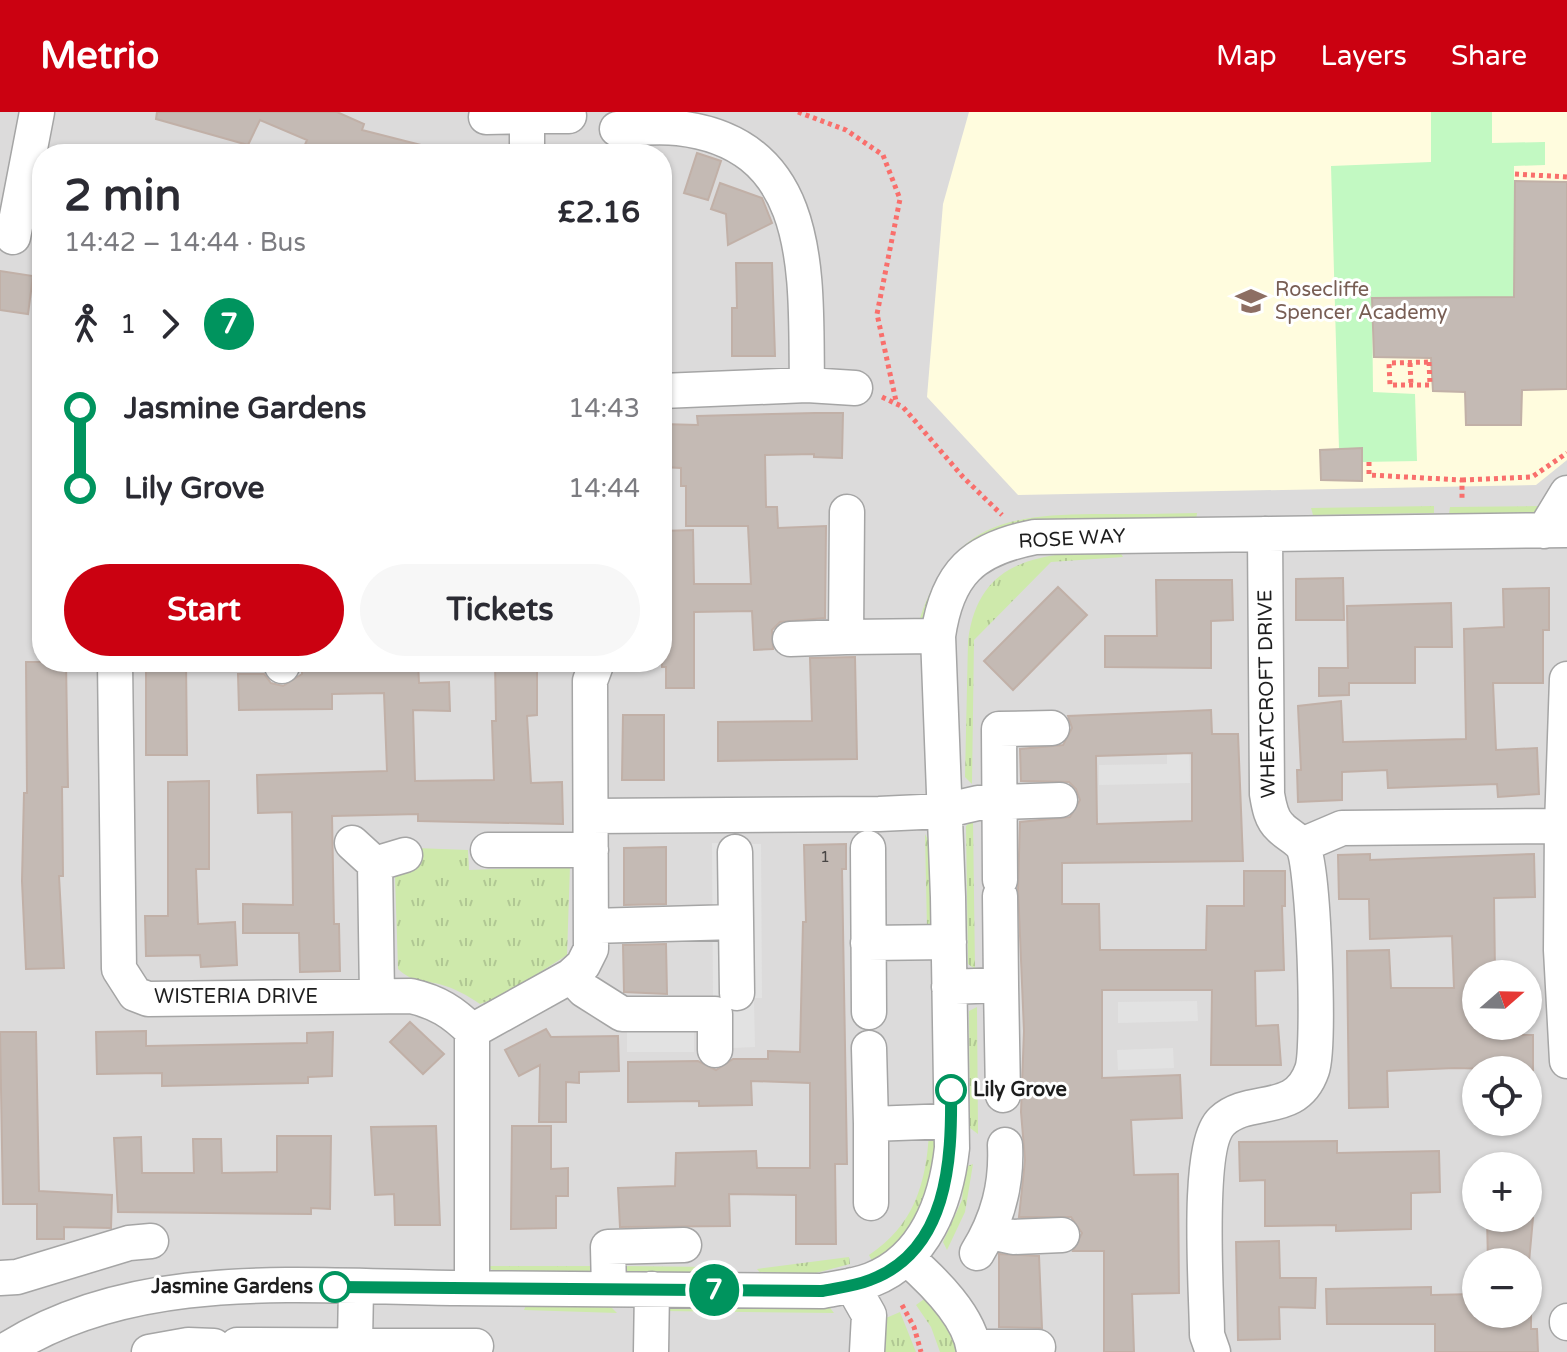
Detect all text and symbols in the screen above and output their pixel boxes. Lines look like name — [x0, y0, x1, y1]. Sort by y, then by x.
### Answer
text: Metrio — [40, 33, 159, 79]
text: Map — [1216, 39, 1277, 73]
text: Layers — [1321, 39, 1407, 73]
text: Share — [1451, 39, 1527, 73]
text: 2 min — [64, 170, 181, 223]
text: £2.16 — [558, 194, 640, 231]
text: 14:42 – 14:44 · Bus — [64, 227, 306, 258]
place label: Rosecliffe Spencer Academy — [1275, 278, 1448, 325]
school or university icon: Rosecliffe Spencer Academy — [1234, 284, 1268, 318]
icon: walk — [64, 302, 108, 346]
icon: forward — [148, 302, 192, 346]
text: 7 — [220, 307, 238, 341]
text: 1 — [120, 309, 136, 340]
text: Jasmine Gardens — [124, 390, 367, 427]
text: 14:43 — [568, 393, 640, 424]
text: Lily Grove — [124, 470, 265, 507]
text: 14:44 — [568, 473, 640, 504]
street label: ROSE WAY — [1018, 524, 1127, 554]
button: Start — [64, 564, 344, 656]
button: Tickets — [360, 564, 640, 656]
street label: WHEATCROFT DRIVE — [1253, 589, 1281, 799]
house number: 1 — [820, 847, 830, 867]
north arrow — [1462, 960, 1542, 1040]
map controls — [1462, 960, 1542, 1328]
street label: WISTERIA DRIVE — [154, 985, 318, 1009]
button: locate — [1462, 1056, 1542, 1136]
marker: Lily Grove — [936, 1075, 966, 1105]
place label: Lily Grove — [973, 1078, 1067, 1102]
button: + — [1462, 1152, 1542, 1232]
button: − — [1462, 1248, 1542, 1328]
line badge: 7 — [688, 1264, 740, 1316]
marker: Jasmine Gardens — [320, 1272, 350, 1302]
text: 7 — [705, 1273, 723, 1307]
place label: Jasmine Gardens — [150, 1275, 313, 1299]

